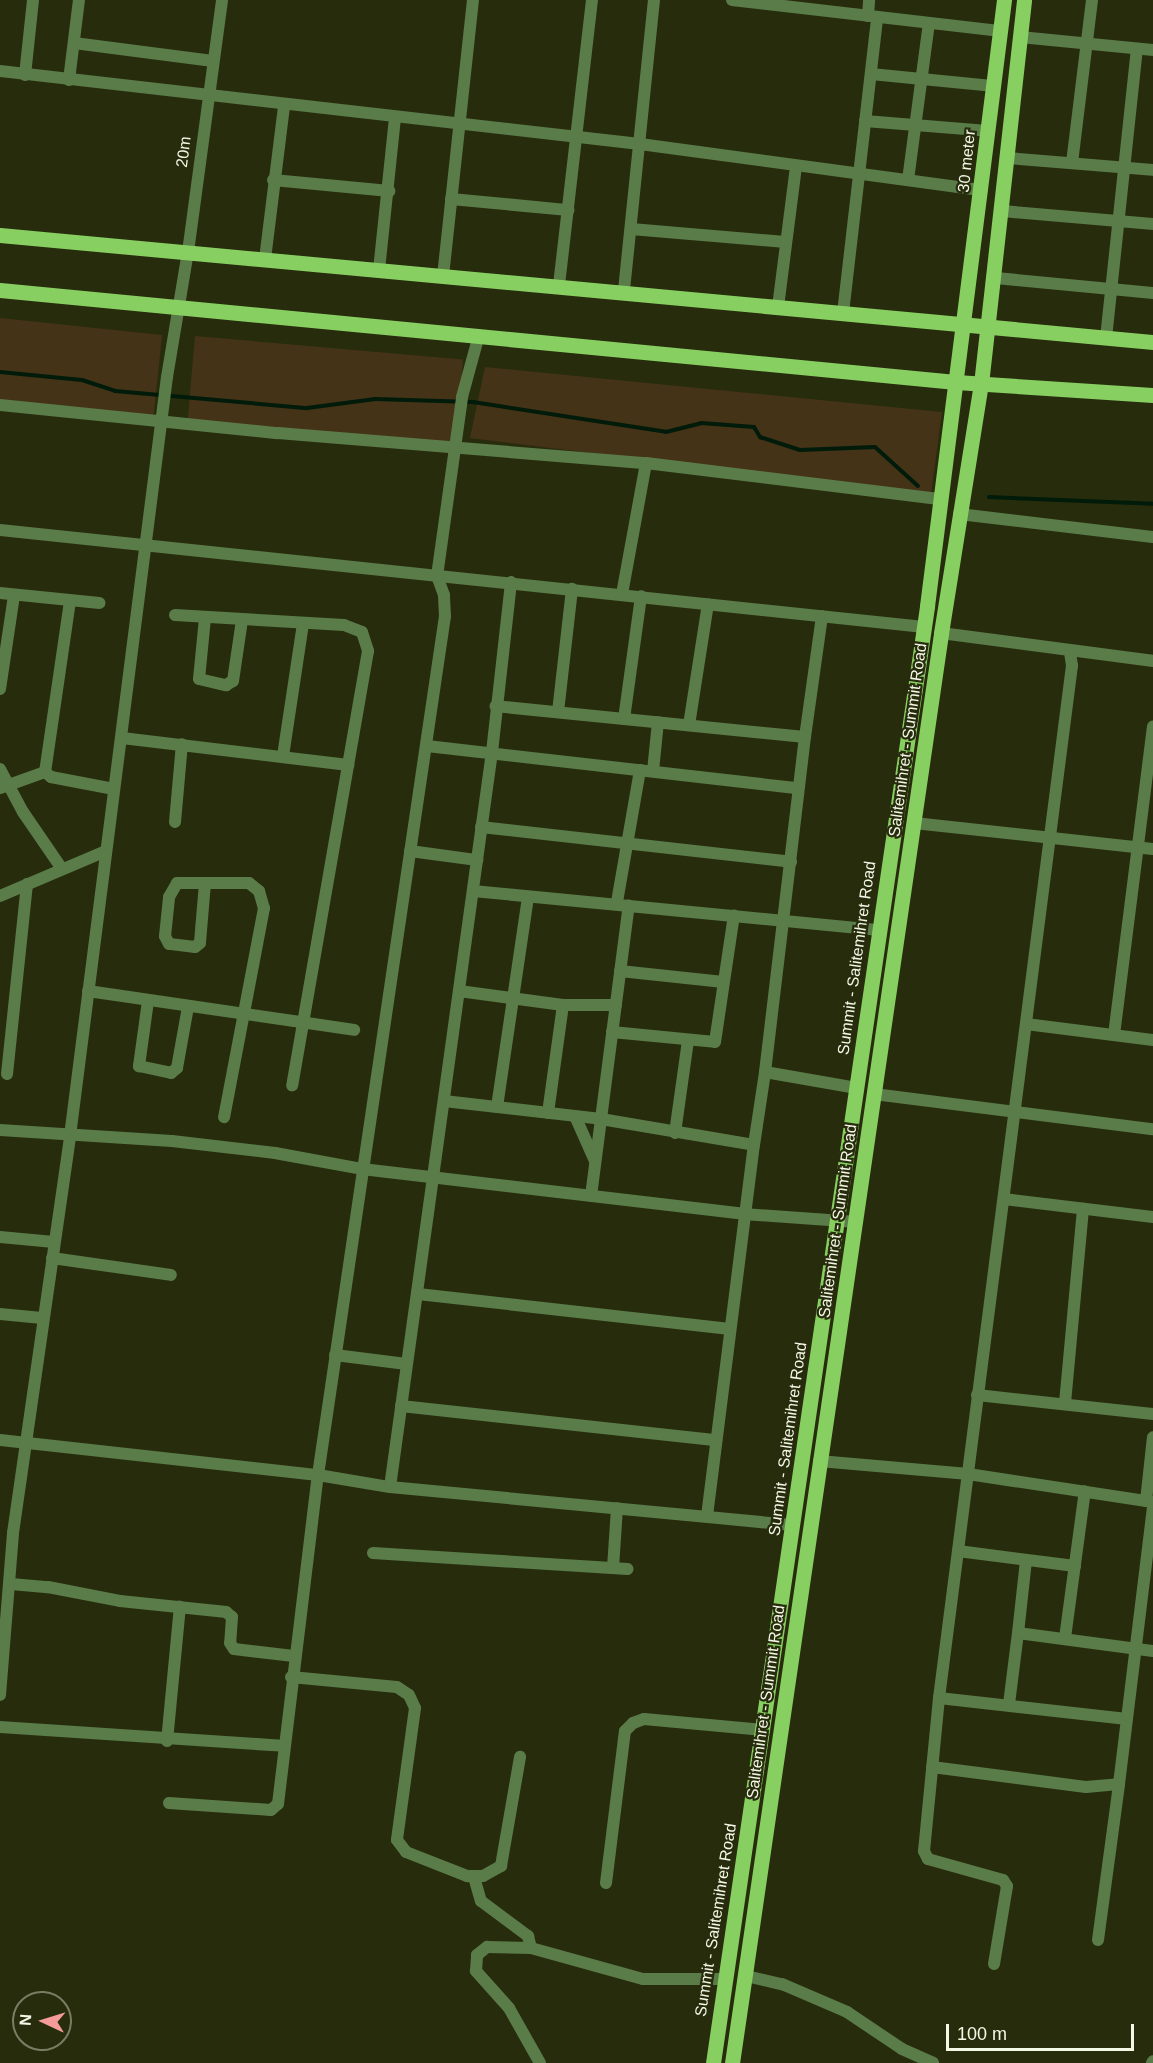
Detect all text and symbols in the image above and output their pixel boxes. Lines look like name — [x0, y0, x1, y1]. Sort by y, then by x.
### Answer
street label: 30 meter — [954, 129, 980, 193]
street label: 20m — [173, 135, 195, 169]
street label: Salitemihret - Summit Road — [885, 642, 931, 838]
street label: Summit - Salitemihret Road — [834, 860, 880, 1056]
street label: Salitemihret - Summit Road — [815, 1123, 861, 1319]
street label: Summit - Salitemihret Road — [765, 1341, 811, 1537]
street label: Salitemihret - Summit Road — [743, 1604, 789, 1800]
street label: Summit - Salitemihret Road — [691, 1822, 741, 2018]
north arrow — [12, 1991, 72, 2051]
scale bar — [949, 2012, 1136, 2050]
text: N — [17, 2013, 34, 2026]
text: 100 m — [957, 2024, 1007, 2044]

